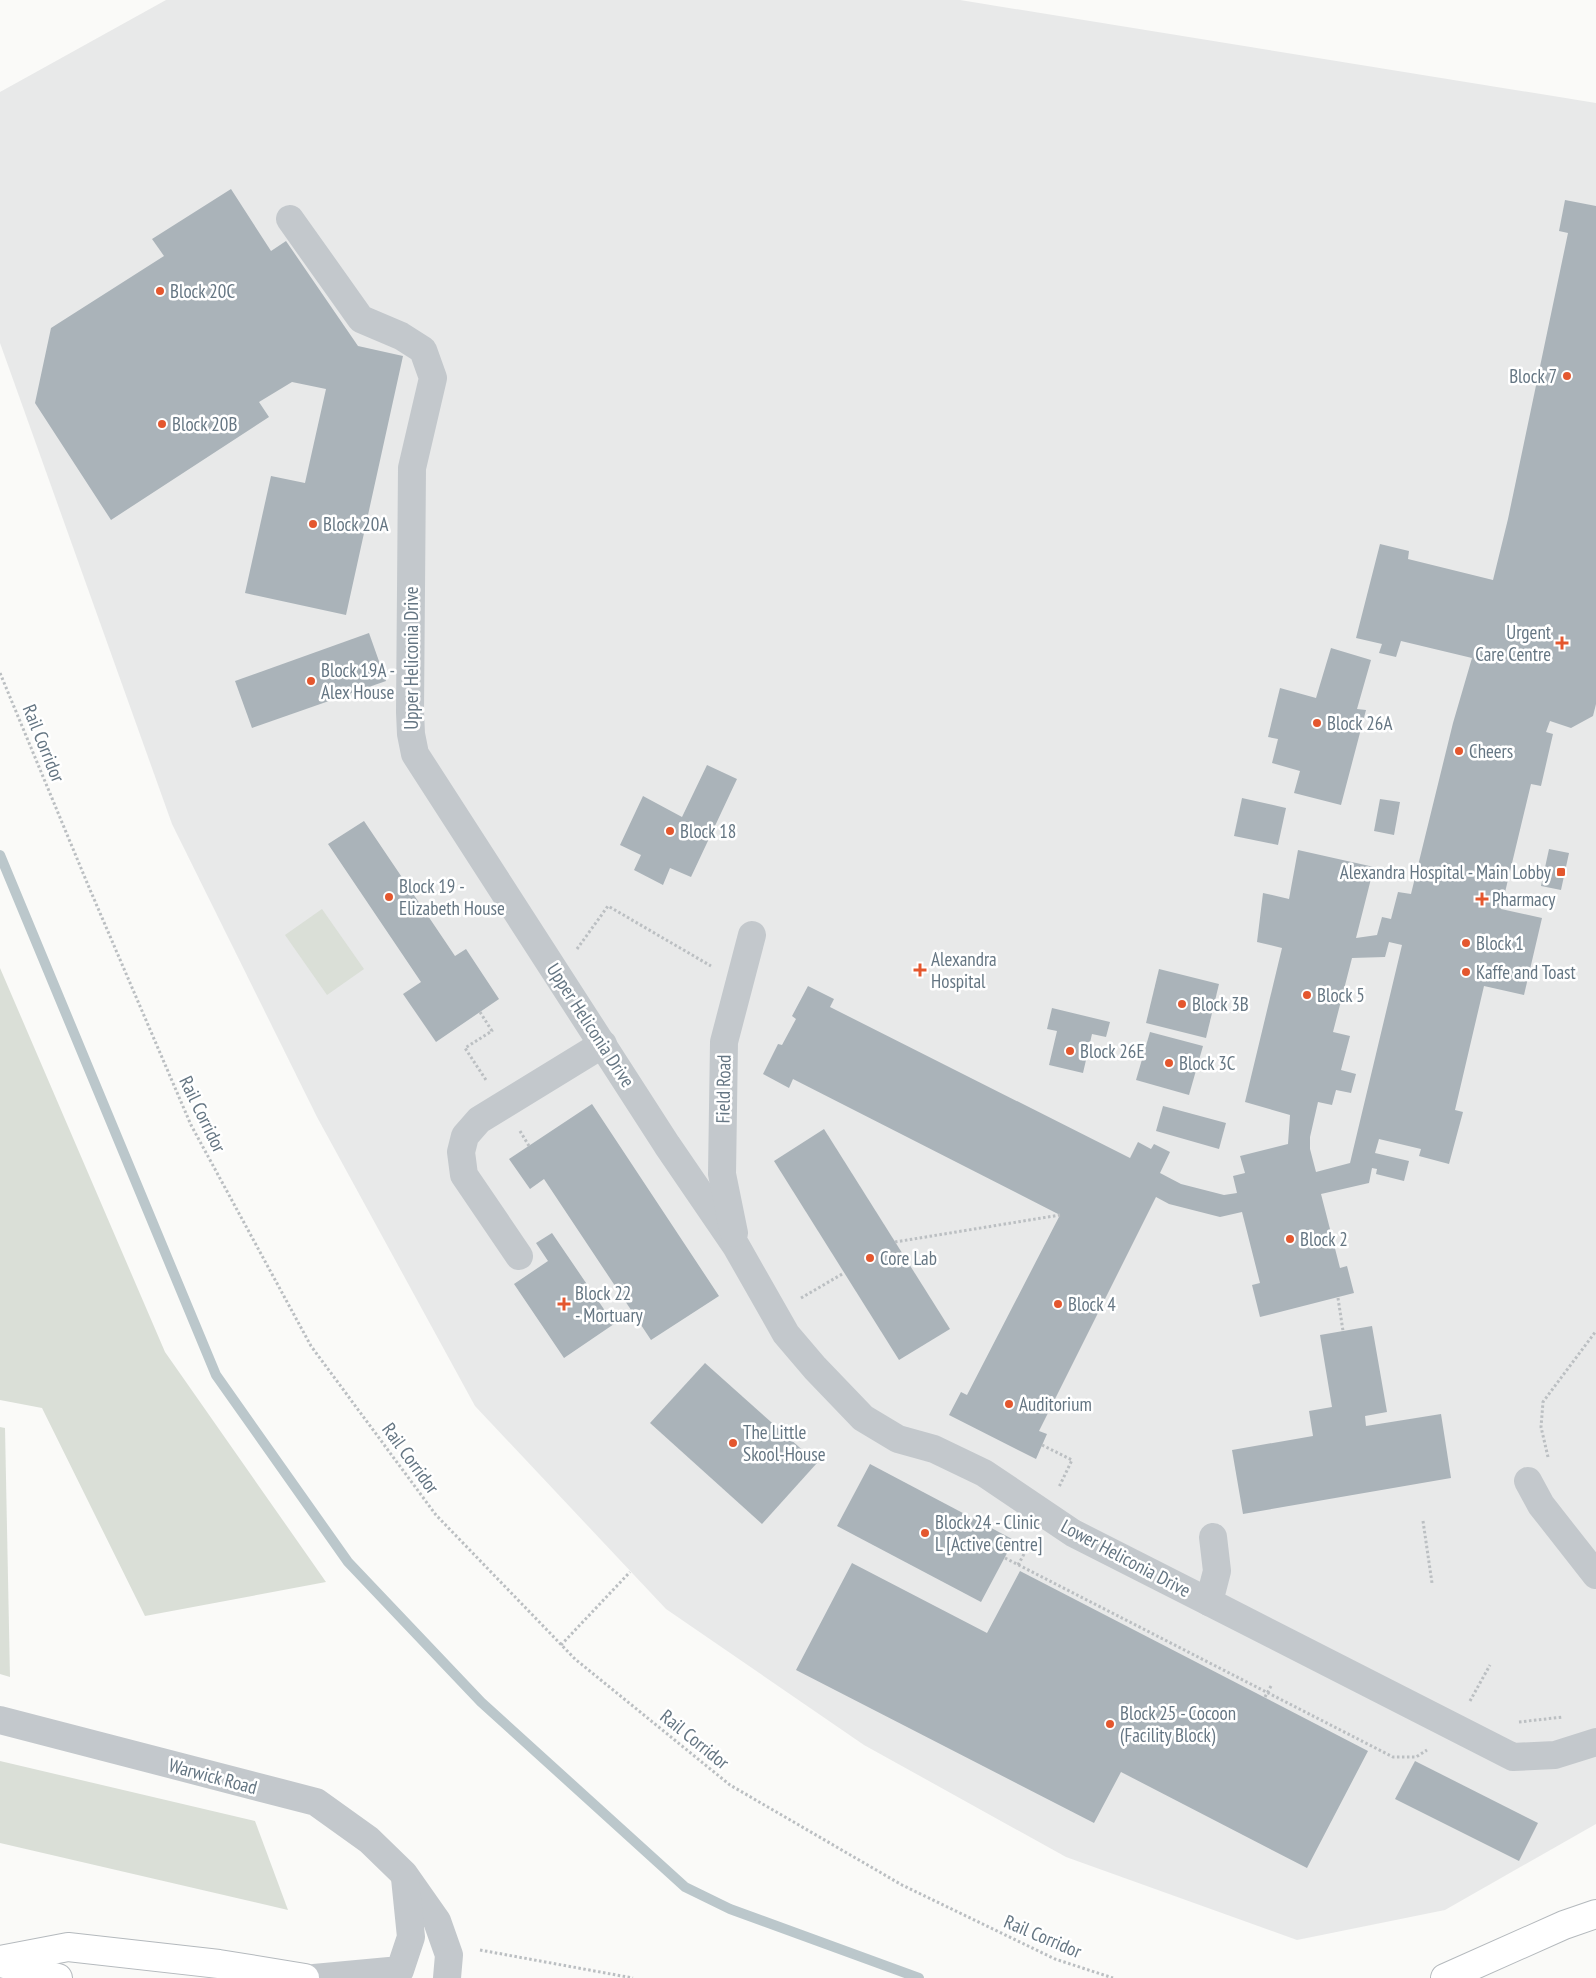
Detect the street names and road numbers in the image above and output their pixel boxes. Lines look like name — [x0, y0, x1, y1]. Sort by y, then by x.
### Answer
street label: Upper Heliconia Drive — [399, 586, 423, 730]
street label: Rail Corridor — [18, 701, 71, 786]
street label: Upper Heliconia Drive — [542, 958, 640, 1092]
street label: Field Road — [710, 1054, 736, 1124]
street label: Rail Corridor — [174, 1072, 232, 1157]
street label: Rail Corridor — [377, 1418, 445, 1499]
street label: Lower Heliconia Drive — [1057, 1514, 1195, 1602]
street label: Rail Corridor — [656, 1704, 735, 1775]
street label: Warwick Road — [166, 1753, 260, 1799]
street label: Rail Corridor — [1001, 1909, 1086, 1963]

